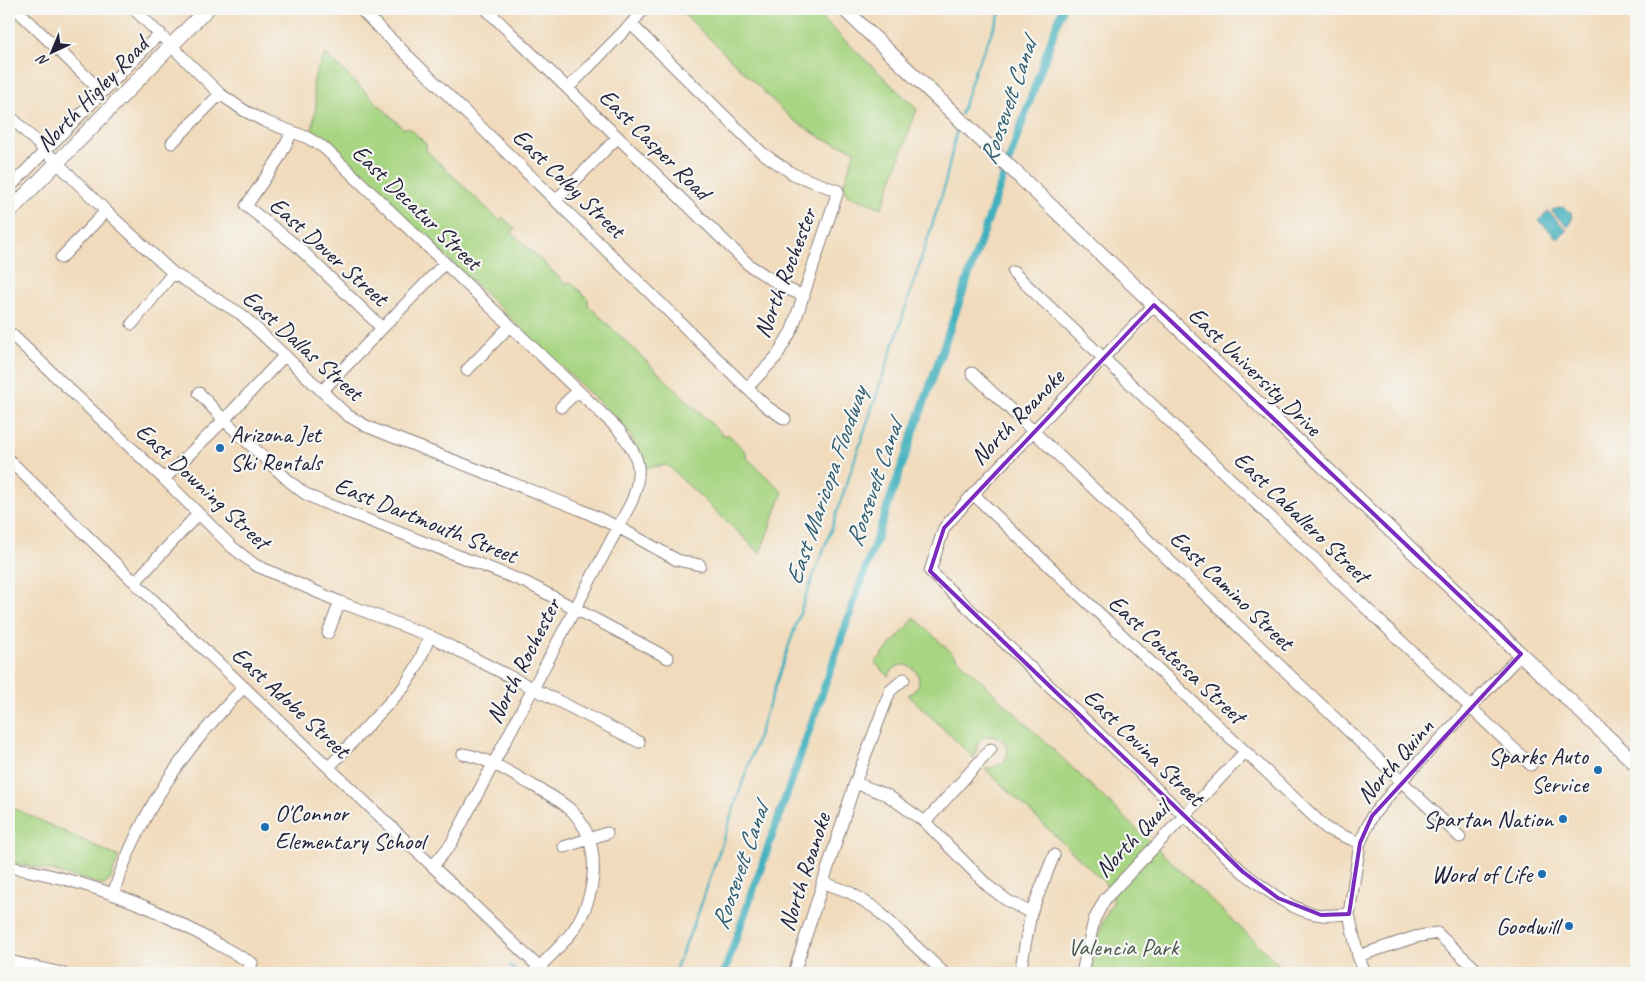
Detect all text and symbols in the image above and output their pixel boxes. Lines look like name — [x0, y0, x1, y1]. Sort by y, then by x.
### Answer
north arrow — [28, 28, 78, 78]
water label: Roosevelt Canal — [972, 28, 1047, 169]
street label: North Higley Road — [30, 30, 154, 158]
street label: East Casper Road — [593, 82, 720, 209]
street label: East Colby Street — [506, 122, 633, 246]
street label: East Decatur Street — [346, 138, 490, 278]
street label: East Dover Street — [263, 190, 396, 314]
street label: North Rochester — [747, 202, 824, 342]
street label: East Dallas Street — [236, 283, 371, 408]
street label: East University Drive — [1182, 300, 1329, 444]
street label: North Roanoke — [964, 361, 1072, 471]
water label: East Maricopa Floodway — [777, 379, 876, 589]
water label: Roosevelt Canal — [838, 410, 913, 551]
street label: East Downing Street — [130, 416, 279, 558]
place label: Arizona Jet Ski Rentals — [230, 419, 324, 477]
marker: Arizona Jet Ski Rentals — [214, 442, 226, 454]
street label: East Caballero Street — [1228, 445, 1378, 592]
street label: East Dartmouth Street — [330, 470, 523, 571]
street label: East Camino Street — [1164, 523, 1302, 658]
street label: East Contessa Street — [1102, 588, 1254, 732]
street label: North Rochester — [479, 591, 568, 729]
street label: East Adobe Street — [226, 640, 358, 766]
street label: East Covina Street — [1077, 682, 1212, 813]
street label: North Quinn — [1350, 712, 1440, 810]
place label: Sparks Auto Service — [1488, 741, 1590, 799]
marker: Sparks Auto Service — [1592, 764, 1604, 776]
street label: North Quail — [1088, 792, 1179, 884]
water label: Roosevelt Canal — [704, 793, 779, 934]
place label: O'Connor Elementary School — [275, 798, 429, 856]
place label: Spartan Nation — [1423, 804, 1554, 834]
street label: North Roanoke — [771, 807, 838, 935]
marker: Spartan Nation — [1557, 813, 1569, 825]
marker: O'Connor Elementary School — [259, 821, 271, 833]
place label: Word of Life — [1432, 859, 1534, 889]
marker: Word of Life — [1536, 868, 1548, 880]
place label: Goodwill — [1496, 911, 1563, 941]
marker: Goodwill — [1563, 920, 1575, 932]
park label: Valencia Park — [1068, 932, 1180, 962]

